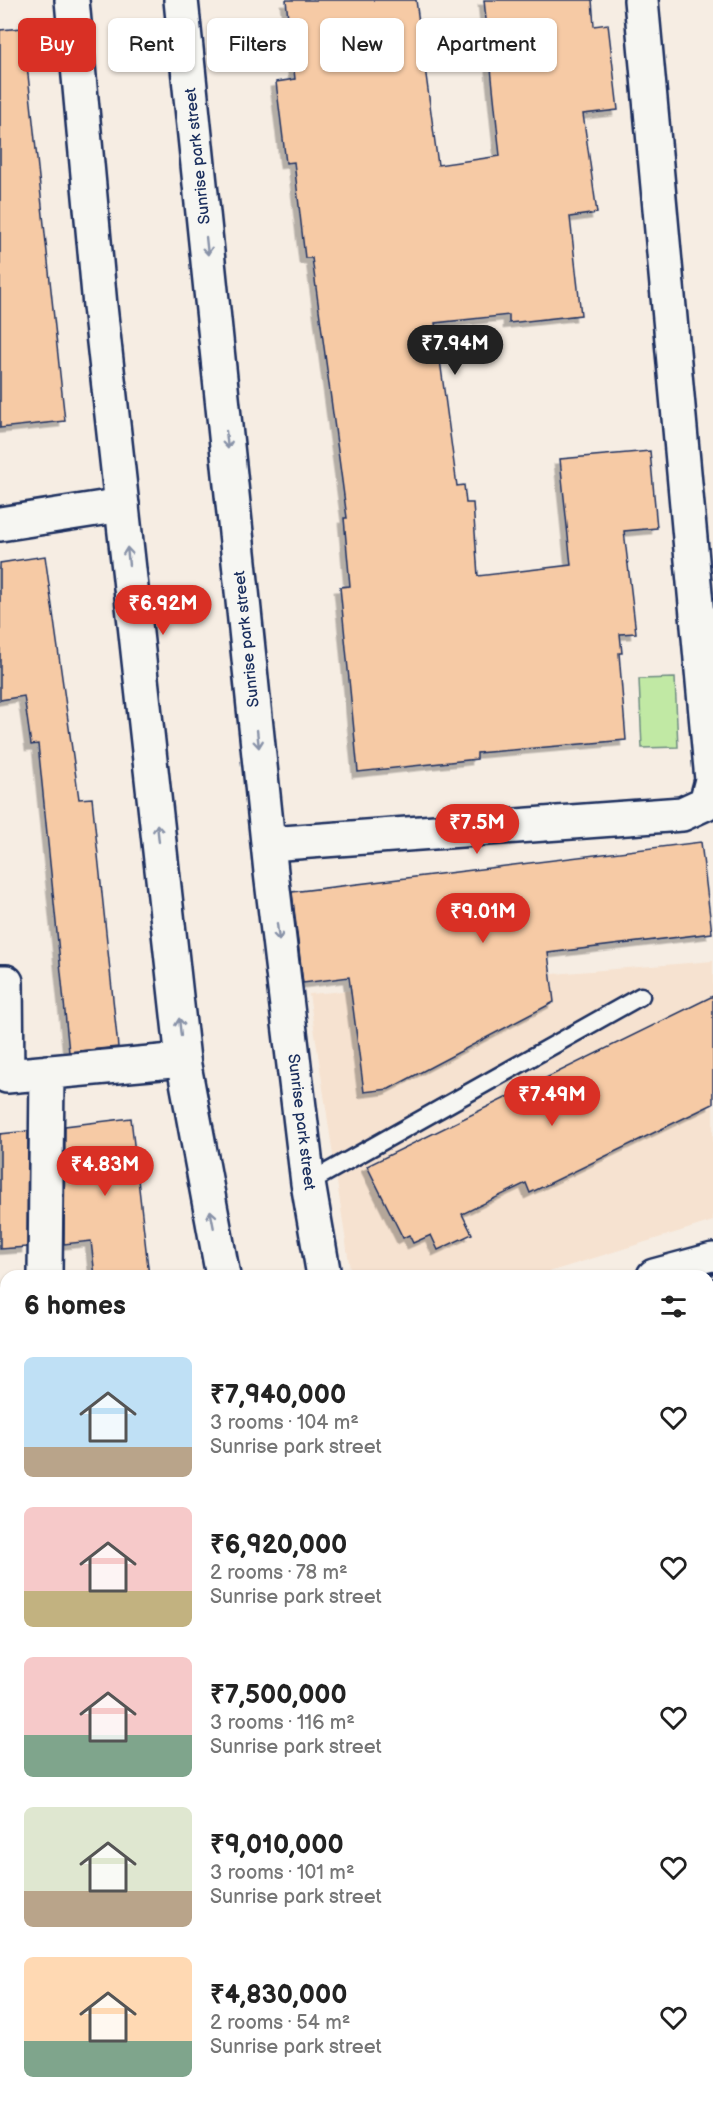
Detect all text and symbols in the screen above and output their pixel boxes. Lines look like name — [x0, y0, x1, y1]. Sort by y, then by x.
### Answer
chip: Buy — [18, 18, 96, 72]
chip: Rent — [108, 18, 195, 72]
chip: Filters — [207, 18, 308, 72]
chip: New — [320, 18, 404, 72]
chip: Apartment — [416, 18, 557, 72]
street label: Sunrise park street — [181, 87, 215, 225]
one-way arrow — [202, 236, 213, 256]
pin: ₹7.94M — [406, 325, 504, 376]
text: ₹7.94M — [421, 332, 489, 356]
one-way arrow — [222, 430, 233, 450]
one-way arrow — [122, 546, 133, 566]
street label: Sunrise park street — [230, 570, 264, 708]
pin: ₹6.92M — [114, 585, 212, 636]
text: ₹6.92M — [129, 592, 197, 616]
one-way arrow — [253, 728, 264, 748]
pin: ₹7.5M — [435, 804, 519, 855]
text: ₹7.5M — [449, 811, 505, 835]
one-way arrow — [153, 824, 164, 843]
pin: ₹9.01M — [434, 893, 532, 944]
text: ₹9.01M — [450, 900, 516, 924]
one-way arrow — [273, 922, 284, 942]
one-way arrow — [174, 1017, 185, 1037]
street label: Sunrise park street — [283, 1053, 319, 1191]
pin: ₹7.49M — [503, 1076, 601, 1127]
text: ₹7.49M — [518, 1083, 586, 1107]
pin: ₹4.83M — [56, 1146, 154, 1197]
text: ₹4.83M — [71, 1153, 139, 1177]
one-way arrow — [206, 1210, 217, 1229]
icon: filters — [657, 1290, 690, 1323]
text: 6 homes — [24, 1291, 126, 1322]
text: ₹7,940,000 — [210, 1380, 346, 1411]
icon: home — [72, 1381, 144, 1453]
icon: heart — [657, 1401, 690, 1434]
text: 3 rooms · 104 m² — [210, 1411, 359, 1435]
text: Sunrise park street — [210, 1435, 382, 1459]
text: ₹6,920,000 — [210, 1530, 347, 1561]
icon: home — [72, 1531, 144, 1603]
icon: heart — [657, 1551, 690, 1584]
text: 2 rooms · 78 m² — [210, 1561, 348, 1585]
text: Sunrise park street — [210, 1585, 382, 1609]
text: ₹7,500,000 — [210, 1680, 347, 1711]
icon: home — [72, 1681, 144, 1753]
icon: heart — [657, 1701, 690, 1734]
text: 3 rooms · 116 m² — [210, 1711, 355, 1735]
text: Sunrise park street — [210, 1735, 382, 1759]
text: ₹9,010,000 — [210, 1830, 344, 1861]
icon: home — [72, 1831, 144, 1903]
icon: heart — [657, 1851, 690, 1884]
text: 3 rooms · 101 m² — [210, 1861, 355, 1885]
text: Sunrise park street — [210, 1885, 382, 1909]
text: ₹4,830,000 — [210, 1980, 347, 2011]
icon: home — [72, 1981, 144, 2053]
icon: heart — [657, 2001, 690, 2034]
text: 2 rooms · 54 m² — [210, 2011, 350, 2035]
text: Sunrise park street — [210, 2035, 382, 2059]

